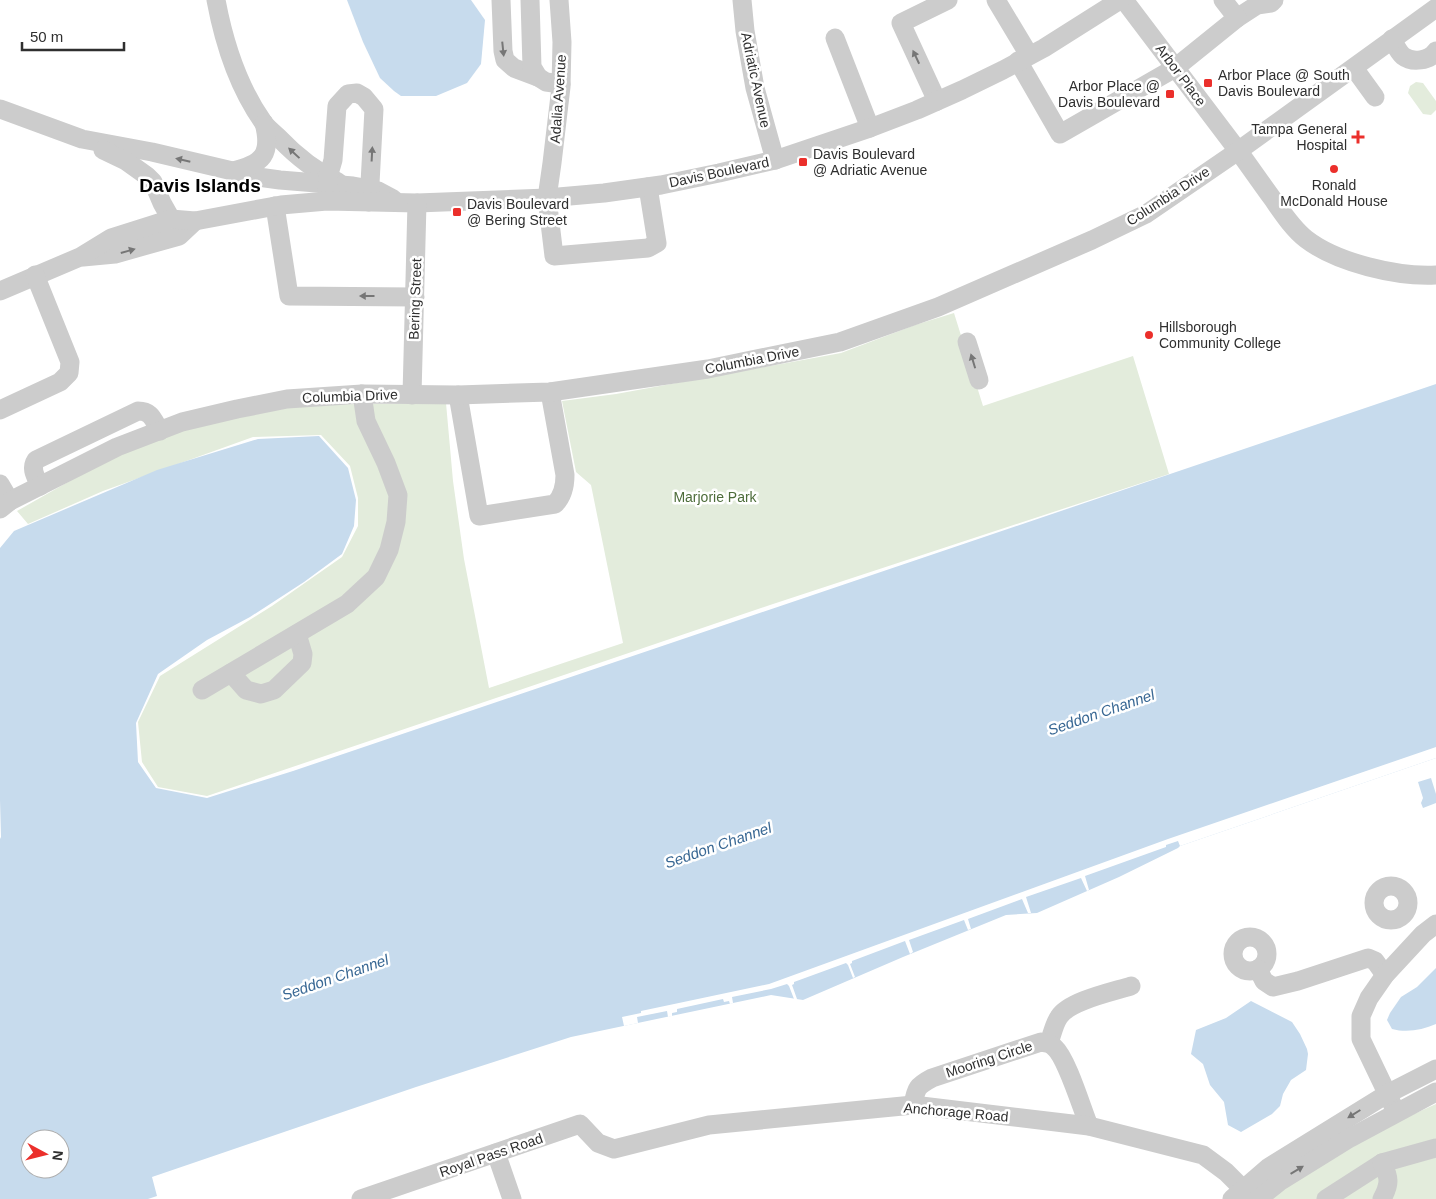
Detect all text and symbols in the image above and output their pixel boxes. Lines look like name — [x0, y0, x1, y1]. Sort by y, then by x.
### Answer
scale bar — [22, 20, 125, 52]
text: 50 m — [30, 28, 63, 45]
street label: Adriatic Avenue — [738, 31, 774, 129]
one-way arrow — [499, 41, 507, 57]
street label: Arbor Place — [1153, 41, 1210, 109]
one-way arrow — [912, 49, 921, 64]
street label: Adalia Avenue — [547, 54, 569, 144]
place label: Arbor Place @ South Davis Boulevard — [1218, 67, 1350, 99]
marker: Arbor Place @ South Davis Boulevard — [1202, 77, 1214, 89]
place label: Arbor Place @ Davis Boulevard — [1058, 78, 1160, 110]
marker: Arbor Place @ Davis Boulevard — [1164, 88, 1176, 100]
place label: Tampa General Hospital — [1251, 121, 1347, 153]
marker: Tampa General Hospital — [1351, 130, 1365, 144]
one-way arrow — [368, 146, 376, 162]
place label: Davis Boulevard @ Adriatic Avenue — [813, 146, 928, 178]
one-way arrow — [288, 147, 300, 159]
street label: Davis Boulevard — [667, 154, 771, 190]
one-way arrow — [176, 156, 191, 164]
marker: Davis Boulevard @ Adriatic Avenue — [797, 156, 809, 168]
street label: Columbia Drive — [1124, 163, 1213, 229]
marker: Ronald McDonald House — [1328, 163, 1340, 175]
district label: Davis Islands — [139, 175, 261, 196]
place label: Ronald McDonald House — [1280, 177, 1388, 209]
place label: Davis Boulevard @ Bering Street — [467, 196, 569, 228]
marker: Davis Boulevard @ Bering Street — [451, 206, 463, 218]
one-way arrow — [121, 246, 136, 254]
street label: Bering Street — [406, 258, 424, 340]
one-way arrow — [358, 292, 374, 300]
place label: Hillsborough Community College — [1159, 319, 1281, 351]
marker: Hillsborough Community College — [1143, 329, 1155, 341]
street label: Columbia Drive — [704, 343, 801, 377]
one-way arrow — [969, 353, 977, 368]
street label: Columbia Drive — [302, 386, 398, 406]
park label: Marjorie Park — [673, 489, 758, 505]
water label: Seddon Channel — [1045, 686, 1157, 738]
water label: Seddon Channel — [662, 819, 774, 871]
water label: Seddon Channel — [279, 951, 391, 1003]
street label: Mooring Circle — [944, 1037, 1035, 1081]
street label: Anchorage Road — [903, 1099, 1009, 1125]
one-way arrow — [1348, 1109, 1361, 1119]
north arrow — [20, 1129, 70, 1179]
street label: Royal Pass Road — [437, 1130, 545, 1180]
text: N — [49, 1150, 66, 1162]
one-way arrow — [1291, 1166, 1304, 1175]

